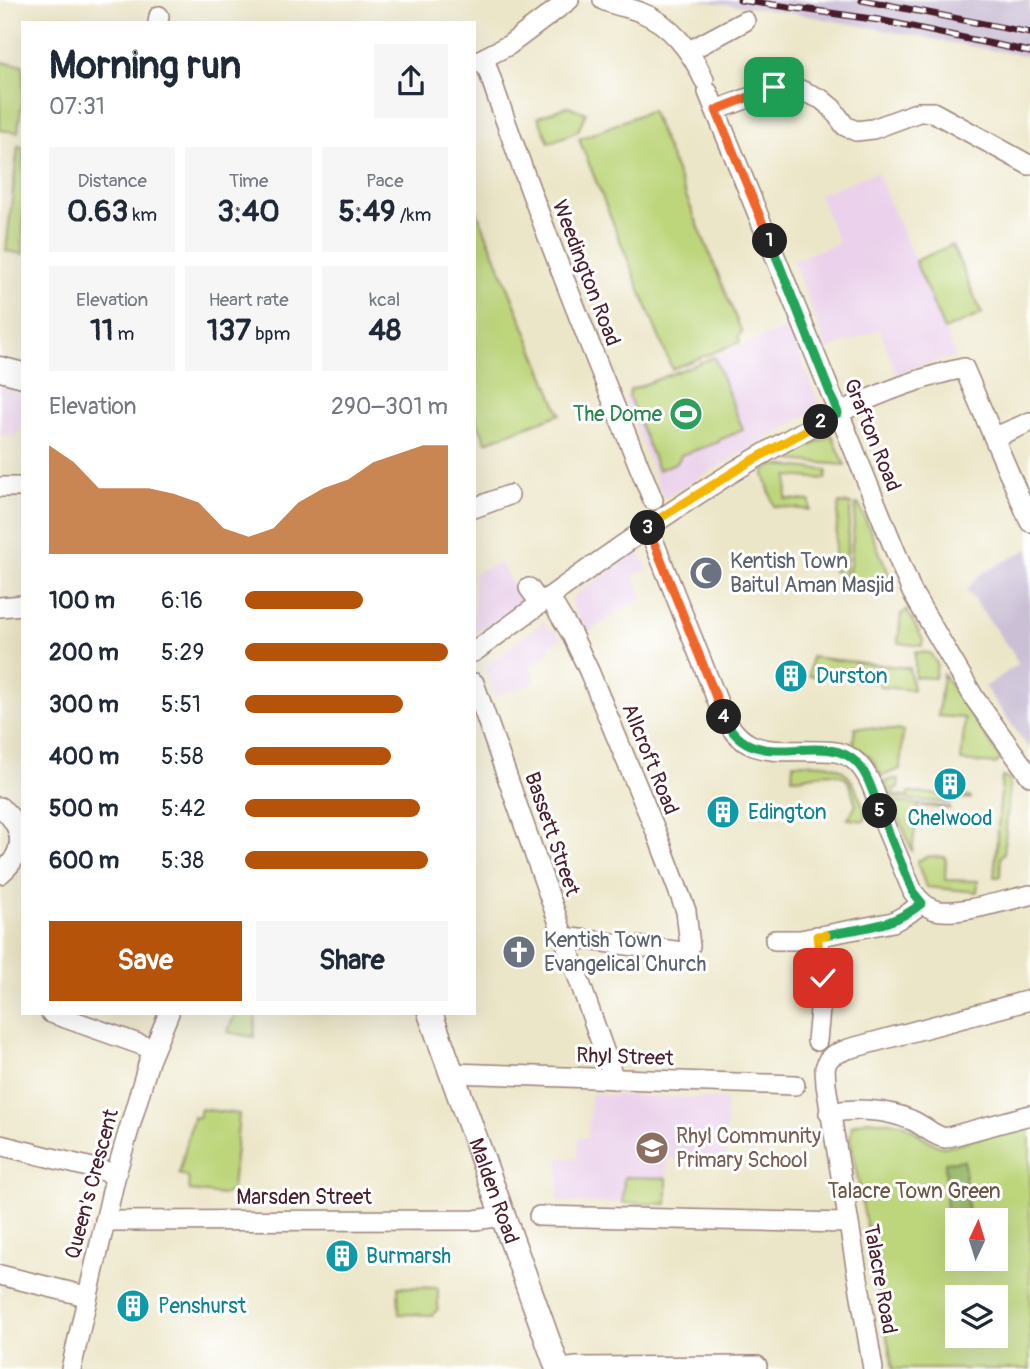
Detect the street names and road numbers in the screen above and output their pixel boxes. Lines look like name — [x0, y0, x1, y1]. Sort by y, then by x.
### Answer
street label: Weedington Road — [546, 196, 626, 350]
street label: Grafton Road — [837, 375, 907, 495]
street label: Allcroft Road — [615, 699, 685, 819]
street label: Bassett Street — [518, 769, 586, 900]
street label: Rhyl Street — [576, 1042, 675, 1072]
street label: Queen's Crescent — [59, 1106, 125, 1262]
street label: Malden Road — [463, 1134, 525, 1247]
street label: Marsden Street — [236, 1184, 372, 1211]
street label: Talacre Road — [857, 1222, 903, 1336]

